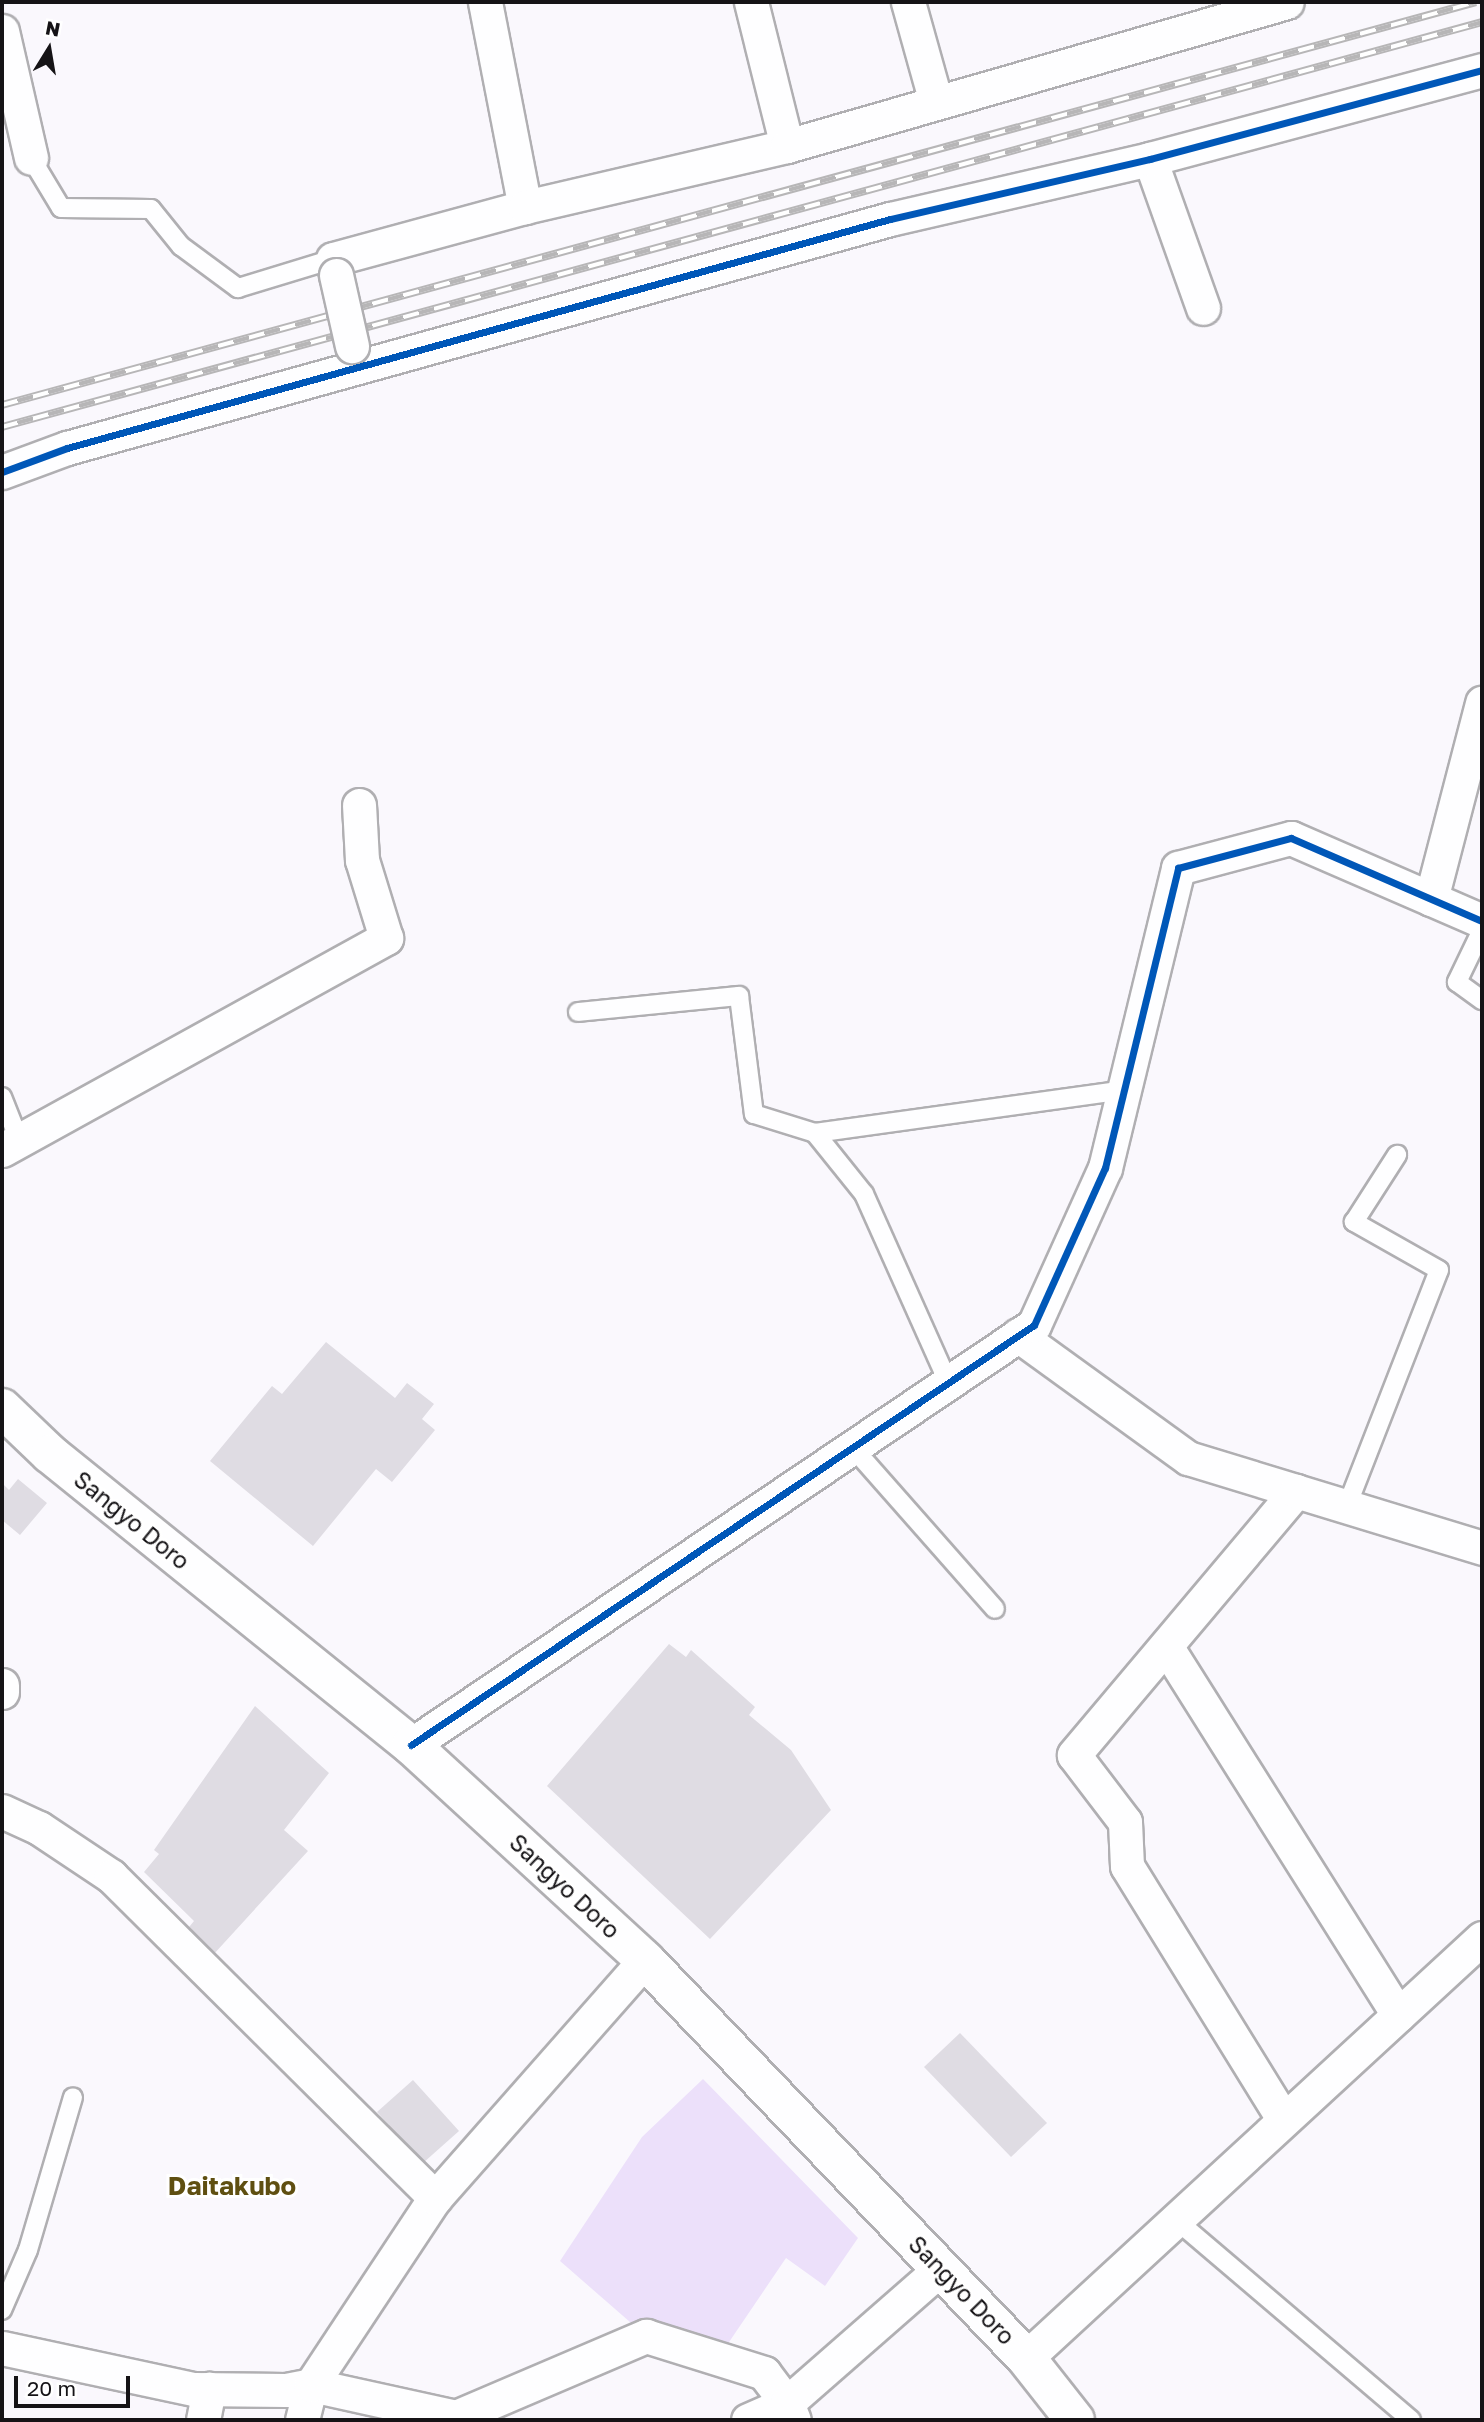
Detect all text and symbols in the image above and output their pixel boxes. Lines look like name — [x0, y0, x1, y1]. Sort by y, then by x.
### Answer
north arrow — [14, 14, 84, 84]
text: N — [44, 15, 62, 41]
street label: Sangyo Doro — [69, 1465, 195, 1575]
street label: Sangyo Doro — [504, 1828, 626, 1944]
district label: Daitakubo — [168, 2170, 296, 2202]
street label: Sangyo Doro — [903, 2230, 1021, 2350]
scale bar — [18, 2362, 133, 2406]
text: 20 m — [27, 2375, 76, 2401]

